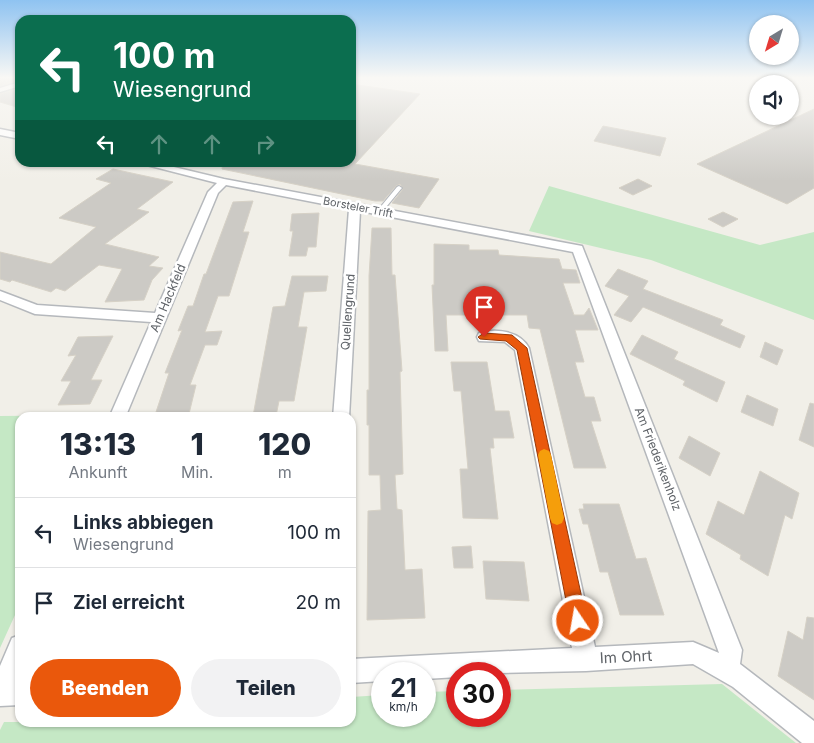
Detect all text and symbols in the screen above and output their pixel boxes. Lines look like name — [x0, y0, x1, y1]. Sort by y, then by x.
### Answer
north arrow — [749, 15, 799, 65]
map controls — [749, 15, 799, 125]
text: 100 m — [113, 34, 216, 76]
icon: left — [30, 35, 95, 100]
button: sound — [749, 75, 799, 125]
text: Wiesengrund — [113, 76, 252, 102]
icon: left — [92, 130, 120, 158]
icon: ahead — [145, 130, 173, 158]
icon: ahead — [198, 130, 226, 158]
icon: right — [251, 130, 279, 158]
street label: Borsteler Trift — [322, 193, 394, 221]
street label: Am Hackfeld — [146, 261, 189, 334]
street label: Quellengrund — [337, 273, 358, 351]
pin — [463, 286, 505, 337]
icon: arrive — [470, 293, 498, 321]
street label: Am Friederikenholz — [632, 405, 685, 513]
text: 13:13 — [60, 426, 136, 462]
text: 1 — [191, 426, 204, 462]
text: 120 — [258, 426, 311, 462]
text: Ankunft — [69, 462, 127, 482]
text: Min. — [181, 462, 213, 482]
text: m — [278, 462, 292, 482]
text: Links abbiegen — [73, 511, 214, 534]
icon: left — [30, 519, 58, 547]
text: 100 m — [287, 521, 341, 544]
text: Wiesengrund — [73, 534, 174, 554]
icon: arrive — [30, 589, 58, 617]
text: Ziel erreicht — [73, 591, 185, 614]
text: 20 m — [295, 591, 341, 614]
position arrow — [551, 594, 603, 646]
street label: Im Ohrt — [599, 646, 653, 667]
button: Beenden — [30, 659, 181, 717]
button: Teilen — [191, 659, 341, 717]
speed limit sign: 30 — [446, 662, 511, 727]
text: 21 — [390, 673, 417, 703]
text: km/h — [389, 699, 418, 714]

